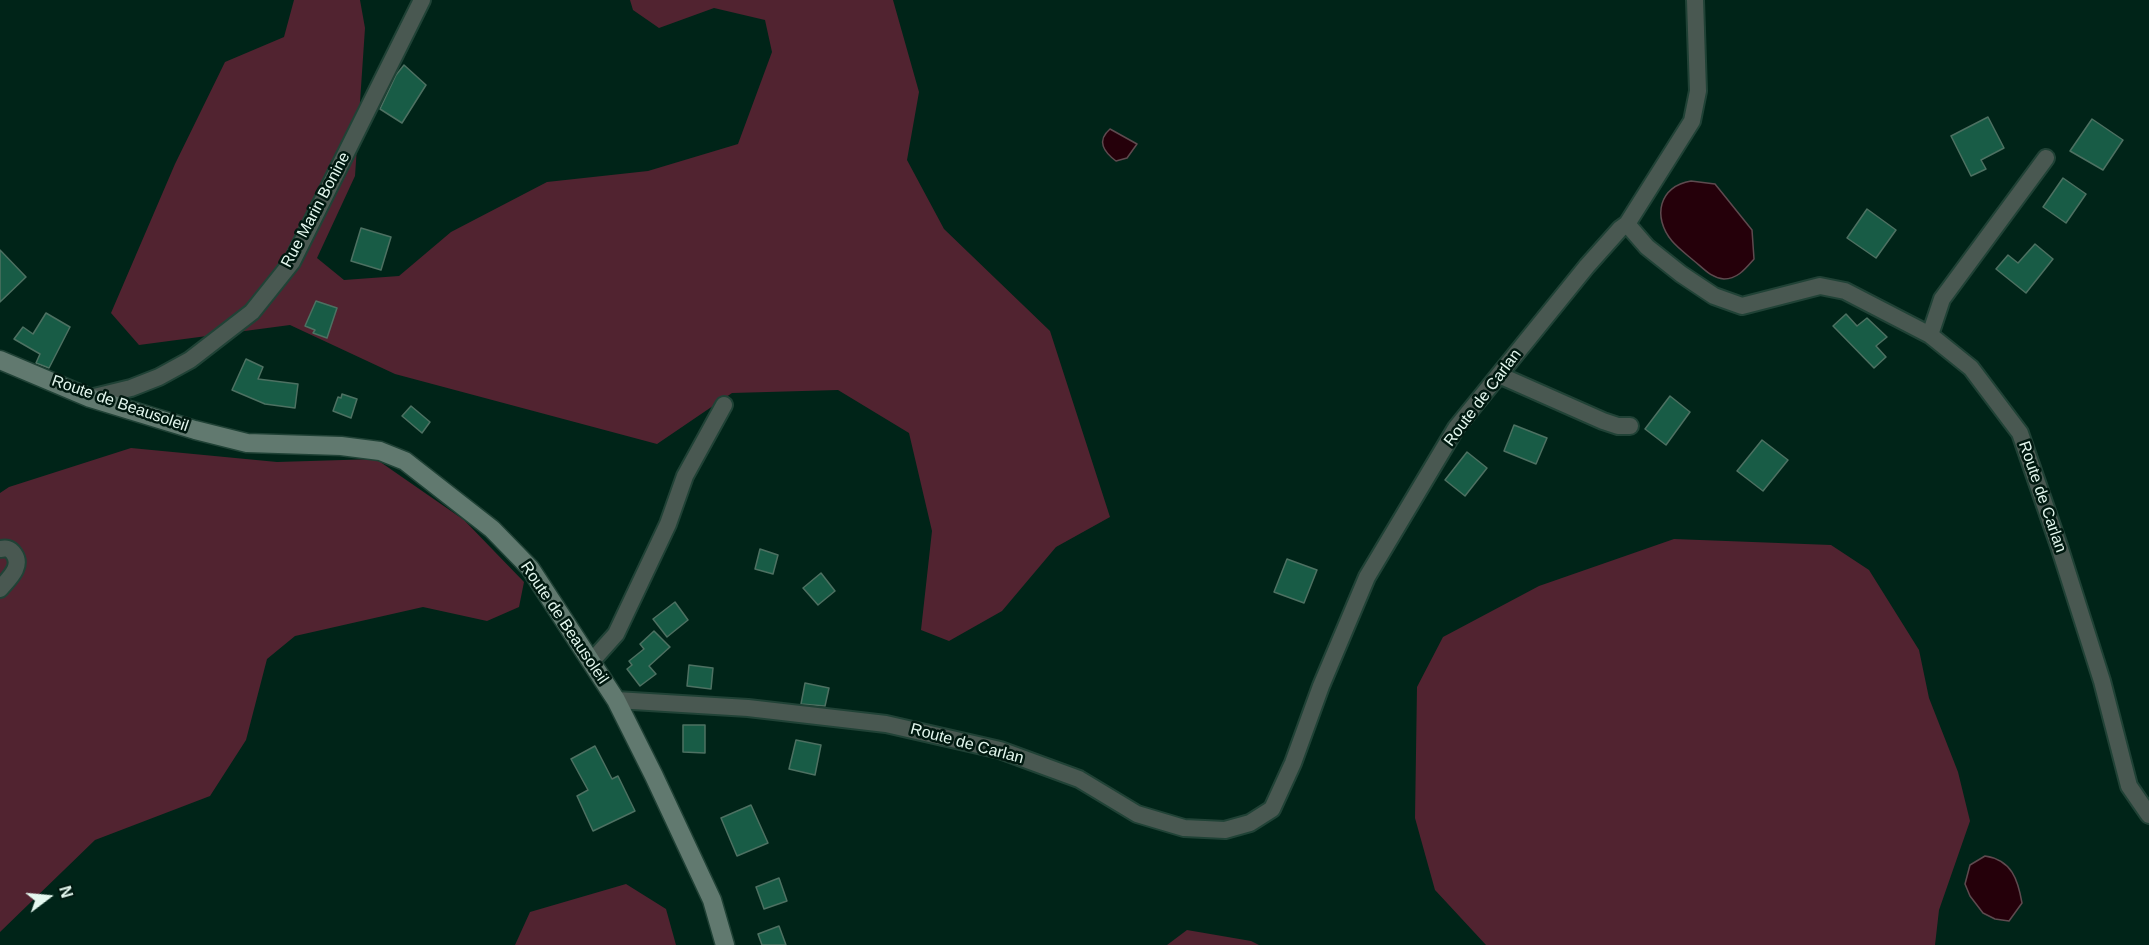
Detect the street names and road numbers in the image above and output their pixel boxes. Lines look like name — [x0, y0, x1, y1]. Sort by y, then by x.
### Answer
street label: Rue Marin Bonine — [277, 149, 355, 271]
street label: Route de Carlan — [1440, 346, 1526, 450]
street label: Route de Beausoleil — [49, 372, 191, 436]
street label: Route de Carlan — [2014, 439, 2070, 555]
street label: Route de Beausoleil — [516, 558, 612, 688]
street label: Route de Carlan — [908, 720, 1026, 768]

